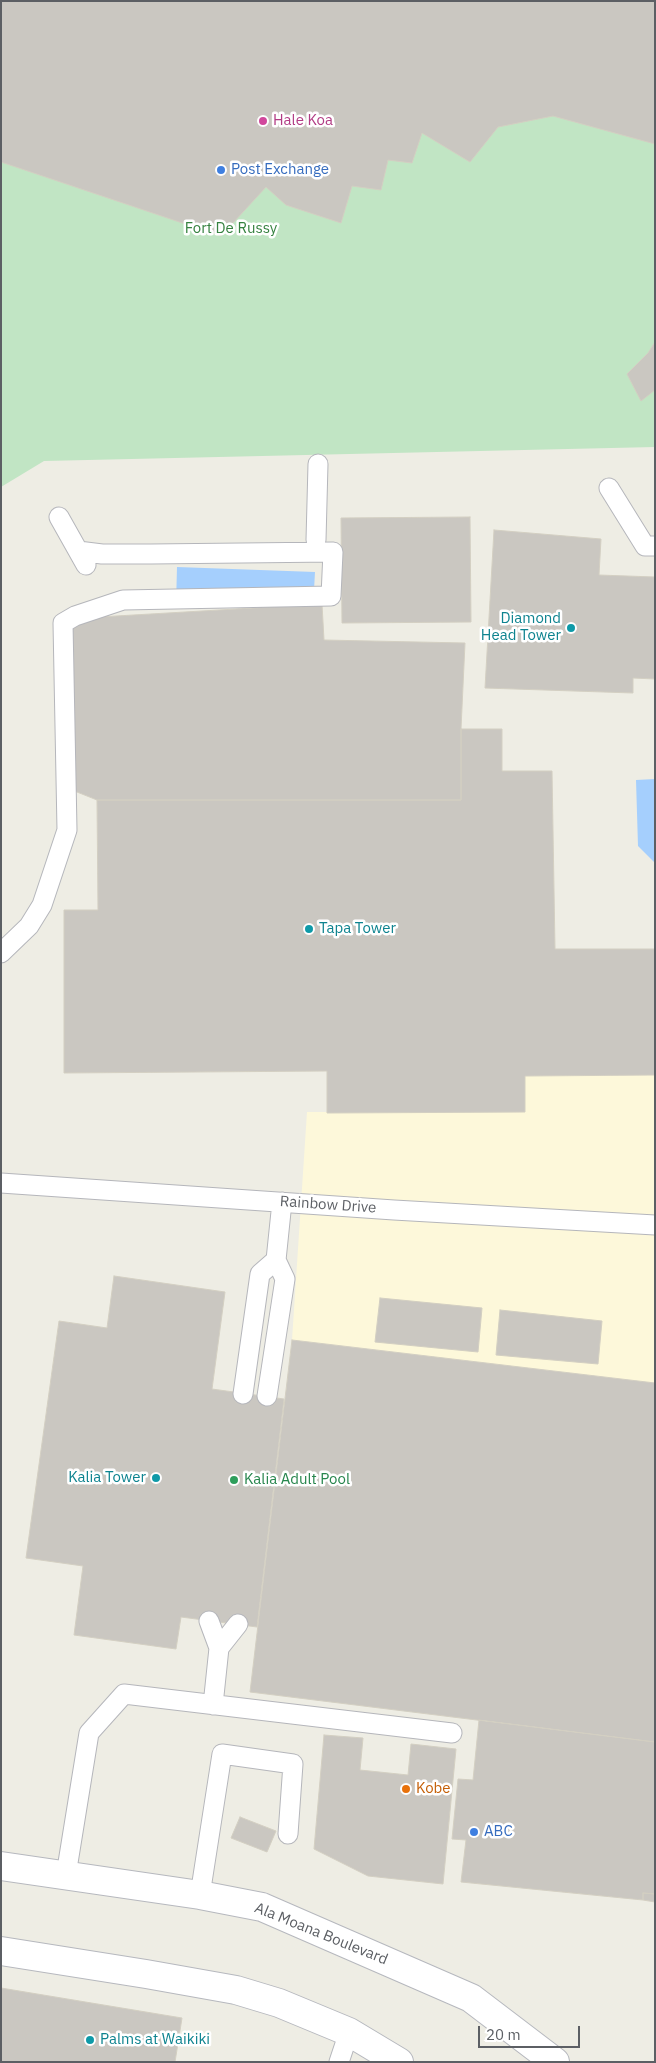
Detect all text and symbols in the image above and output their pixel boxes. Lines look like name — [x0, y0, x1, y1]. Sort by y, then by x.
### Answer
place label: Hale Koa — [273, 112, 333, 130]
marker: Hale Koa — [257, 115, 269, 127]
place label: Post Exchange — [231, 161, 329, 179]
marker: Post Exchange — [215, 164, 227, 176]
park label: Fort De Russy — [185, 220, 277, 238]
place label: Diamond Head Tower — [481, 610, 561, 645]
marker: Diamond Head Tower — [565, 622, 577, 634]
place label: Tapa Tower — [319, 920, 396, 938]
marker: Tapa Tower — [303, 923, 315, 935]
street label: Rainbow Drive — [279, 1193, 377, 1217]
place label: Kalia Tower — [68, 1469, 146, 1487]
place label: Kalia Adult Pool — [244, 1471, 350, 1489]
marker: Kalia Tower — [150, 1472, 162, 1484]
marker: Kalia Adult Pool — [228, 1474, 240, 1486]
place label: Kobe — [416, 1780, 450, 1798]
marker: Kobe — [400, 1783, 412, 1795]
place label: ABC — [484, 1823, 513, 1841]
marker: ABC — [468, 1826, 480, 1838]
street label: Ala Moana Boulevard — [252, 1899, 390, 1969]
scale bar — [481, 2016, 584, 2048]
text: 20 m — [486, 2025, 521, 2044]
place label: Palms at Waikiki — [100, 2031, 210, 2049]
marker: Palms at Waikiki — [84, 2034, 96, 2046]

